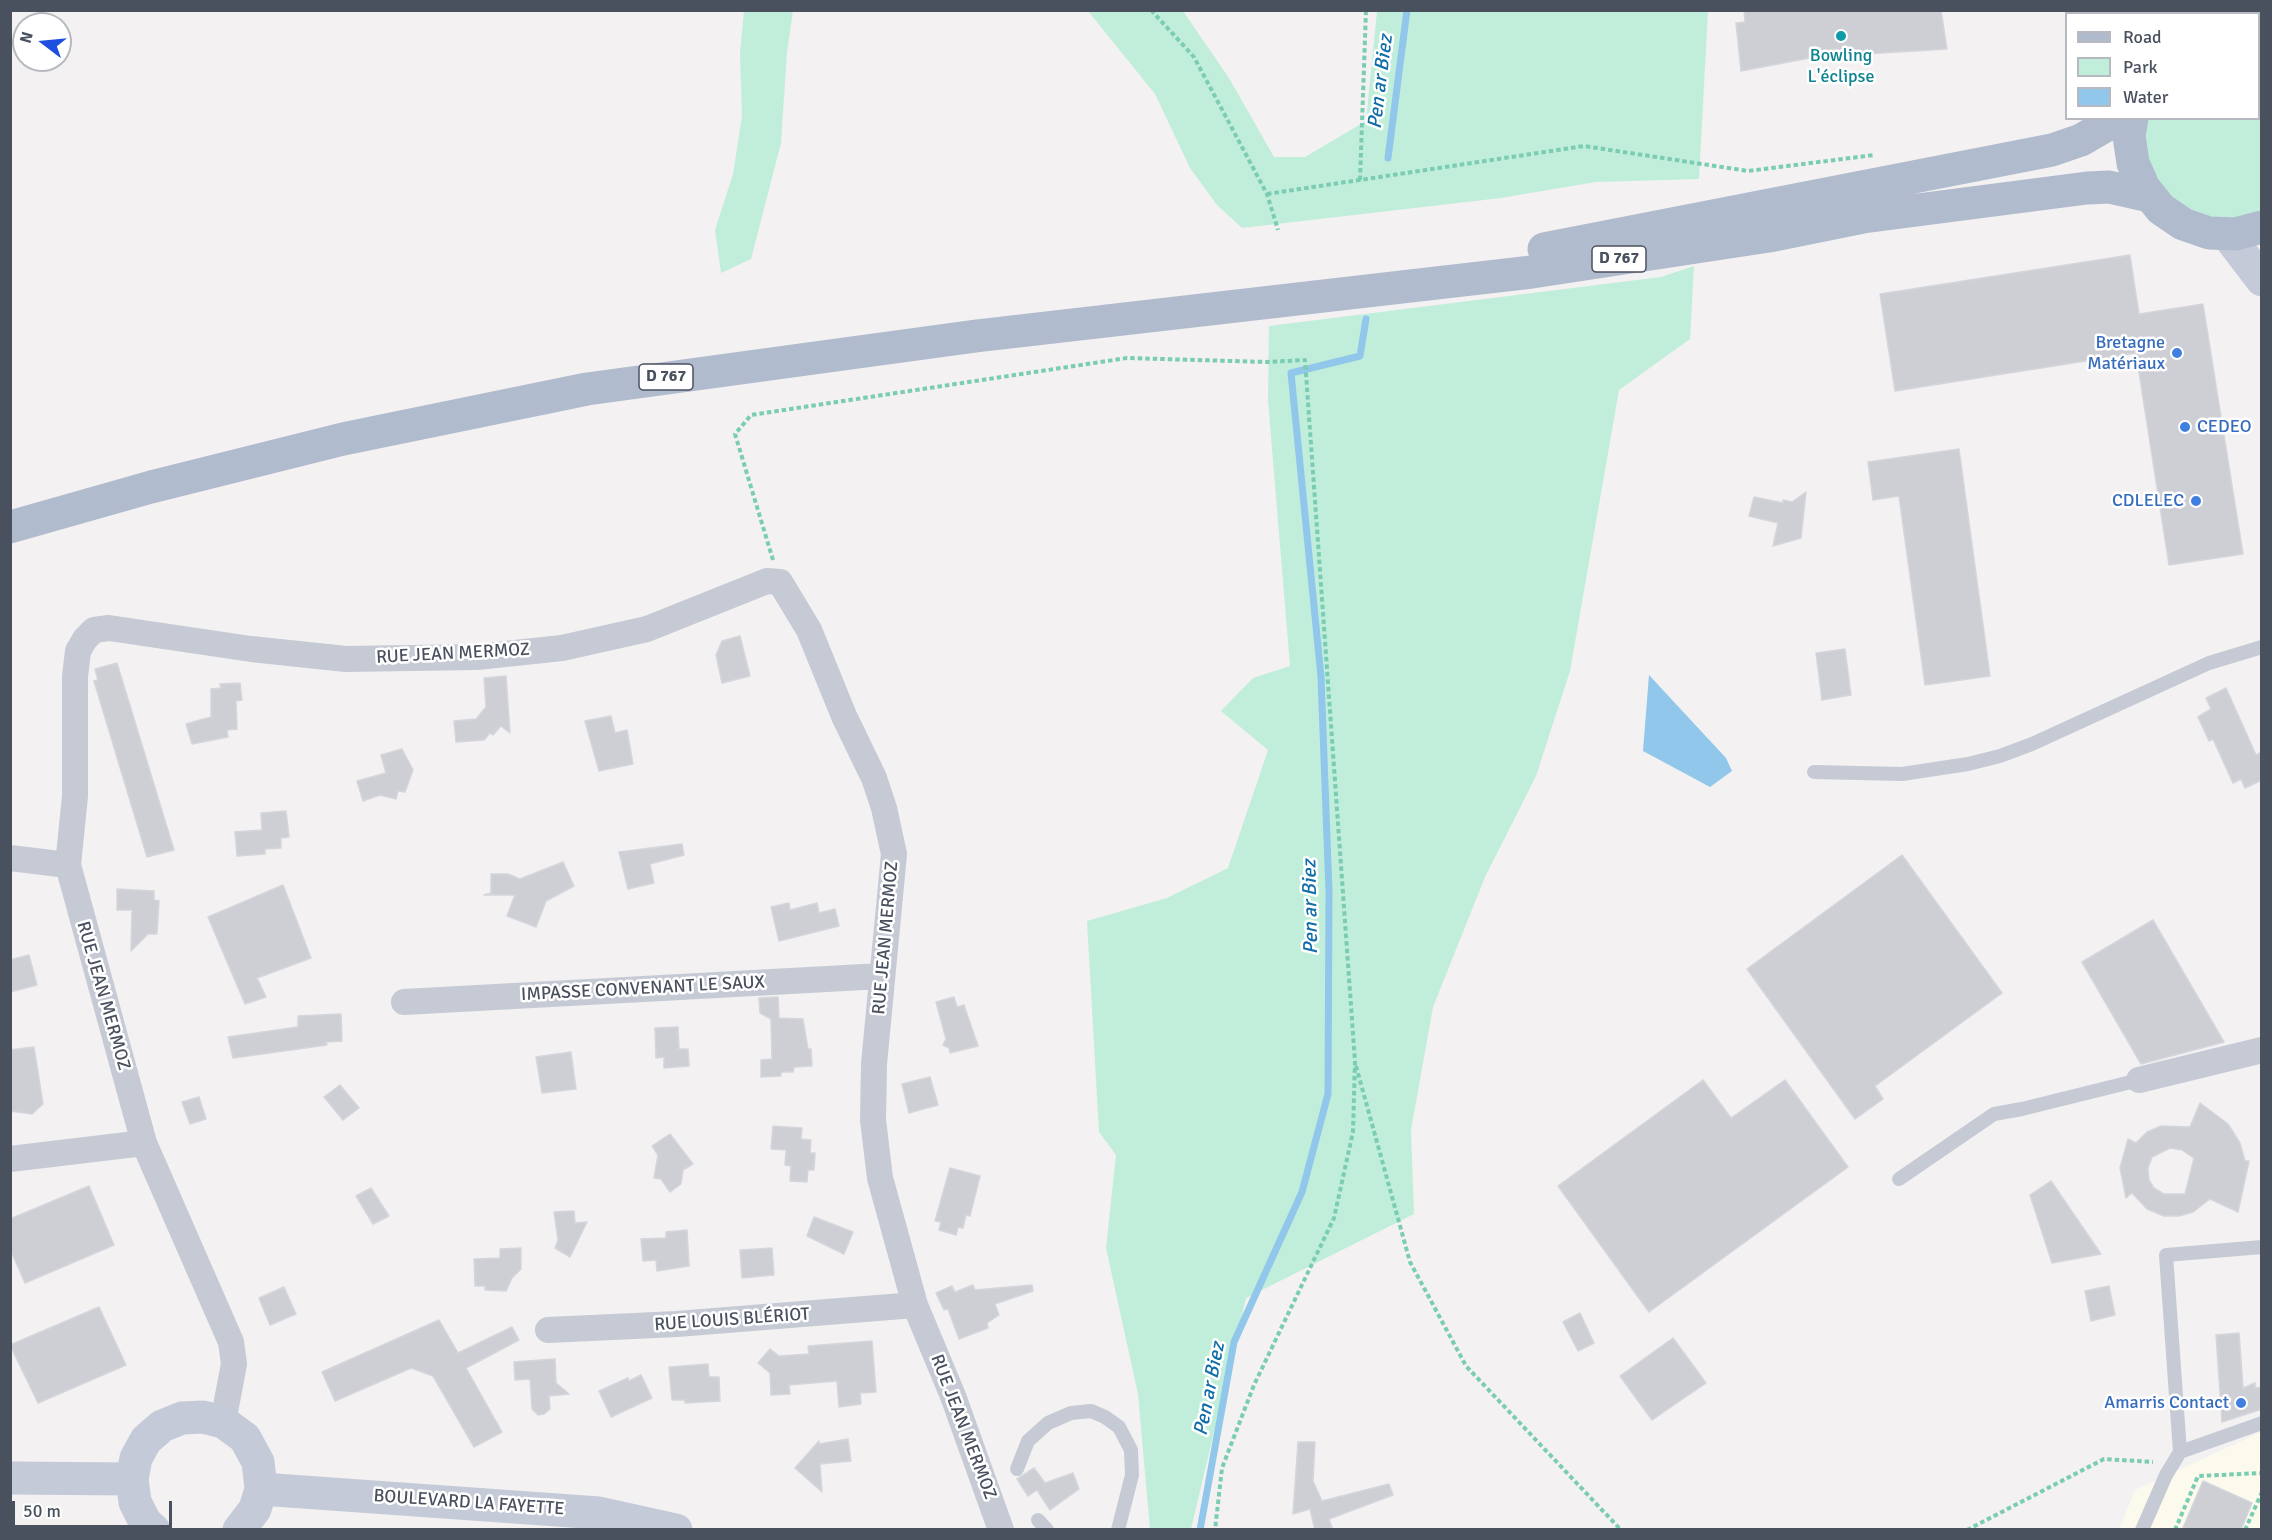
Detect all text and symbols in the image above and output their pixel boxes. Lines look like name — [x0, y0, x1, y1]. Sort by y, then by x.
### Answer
north arrow — [12, 12, 72, 72]
legend — [2065, 12, 2260, 120]
text: Road — [2123, 26, 2162, 48]
text: N — [15, 29, 38, 46]
marker: Bowling L'éclipse — [1834, 29, 1848, 43]
water label: Pen ar Biez — [1363, 34, 1399, 130]
place label: Bowling L'éclipse — [1808, 45, 1874, 88]
text: Park — [2123, 56, 2158, 78]
text: Water — [2123, 86, 2168, 108]
road number: D 767 — [1592, 246, 1646, 272]
place label: Bretagne Matériaux — [2087, 332, 2165, 374]
marker: Bretagne Matériaux — [2170, 346, 2184, 360]
road number: D 767 — [639, 364, 693, 390]
place label: CEDEO — [2197, 416, 2252, 438]
marker: CEDEO — [2178, 420, 2192, 434]
place label: CDLELEC — [2112, 490, 2184, 512]
marker: CDLELEC — [2189, 494, 2203, 508]
street label: RUE JEAN MERMOZ — [376, 639, 530, 669]
street label: RUE JEAN MERMOZ — [869, 860, 903, 1016]
water label: Pen ar Biez — [1298, 860, 1324, 954]
street label: RUE JEAN MERMOZ — [71, 919, 135, 1073]
street label: IMPASSE CONVENANT LE SAUX — [521, 972, 765, 1006]
street label: RUE LOUIS BLÉRIOT — [654, 1304, 810, 1336]
water label: Pen ar Biez — [1189, 1340, 1231, 1438]
street label: RUE JEAN MERMOZ — [925, 1351, 1001, 1503]
place label: Amarris Contact — [2104, 1392, 2229, 1414]
marker: Amarris Contact — [2234, 1396, 2248, 1410]
street label: BOULEVARD LA FAYETTE — [373, 1486, 565, 1520]
scale bar — [15, 1489, 176, 1527]
text: 50 m — [23, 1500, 61, 1522]

